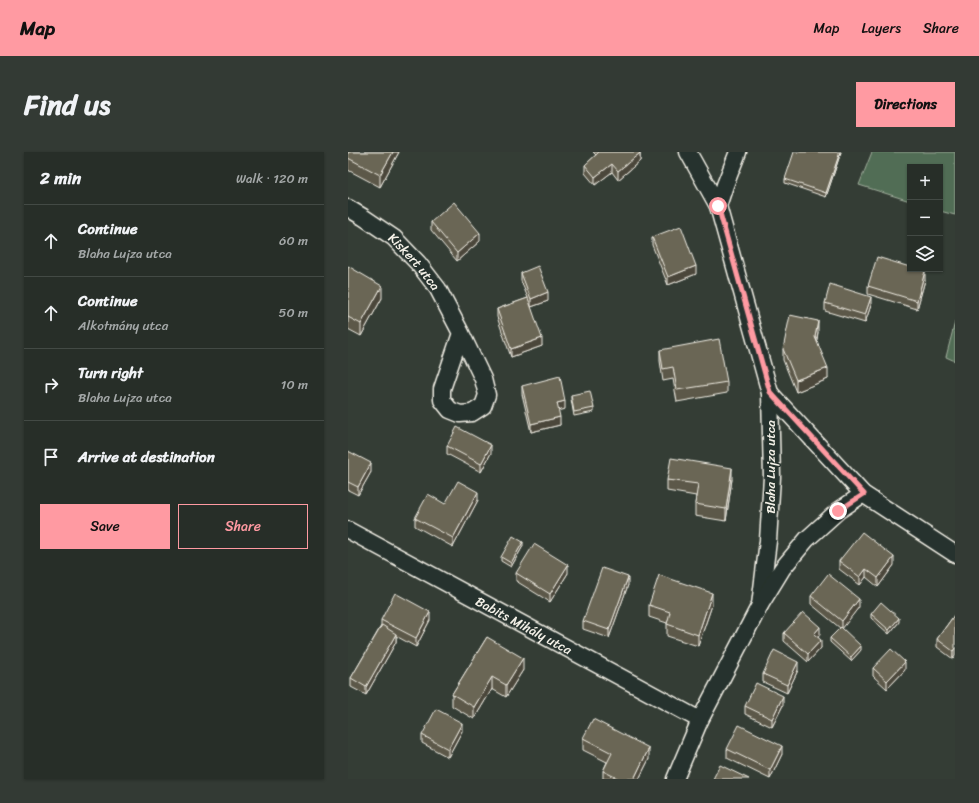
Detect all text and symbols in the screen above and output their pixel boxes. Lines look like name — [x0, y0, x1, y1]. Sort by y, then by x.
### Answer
text: Map — [20, 12, 55, 45]
text: Map — [814, 16, 839, 41]
text: Layers — [861, 16, 901, 41]
text: Share — [923, 16, 959, 41]
text: Find us — [24, 80, 111, 129]
button: Directions — [856, 82, 955, 127]
text: 2 min — [40, 163, 81, 193]
map controls — [907, 164, 943, 272]
button: + — [907, 164, 943, 200]
text: Walk · 120 m — [236, 167, 308, 190]
route start — [709, 197, 727, 215]
button: − — [907, 200, 943, 236]
text: Continue — [78, 216, 138, 242]
street label: Kiskert utca — [384, 226, 447, 296]
text: 60 m — [279, 229, 308, 252]
icon: ahead — [40, 230, 62, 252]
button: layers — [907, 236, 943, 272]
text: Blaha Lujza utca — [78, 242, 172, 265]
text: Continue — [78, 288, 138, 314]
text: 50 m — [278, 301, 308, 324]
icon: ahead — [40, 302, 62, 324]
text: Alkotmány utca — [78, 314, 168, 337]
text: Turn right — [78, 360, 143, 386]
text: 10 m — [281, 373, 308, 396]
icon: right — [40, 374, 62, 396]
text: Blaha Lujza utca — [78, 386, 172, 409]
street label: Blaha Lujza utca — [759, 420, 782, 514]
text: Arrive at destination — [78, 444, 215, 470]
icon: arrive — [40, 446, 62, 468]
route end — [829, 502, 847, 520]
button: Save — [40, 504, 170, 549]
button: Share — [178, 504, 308, 549]
street label: Babits Mihály utca — [471, 590, 577, 661]

